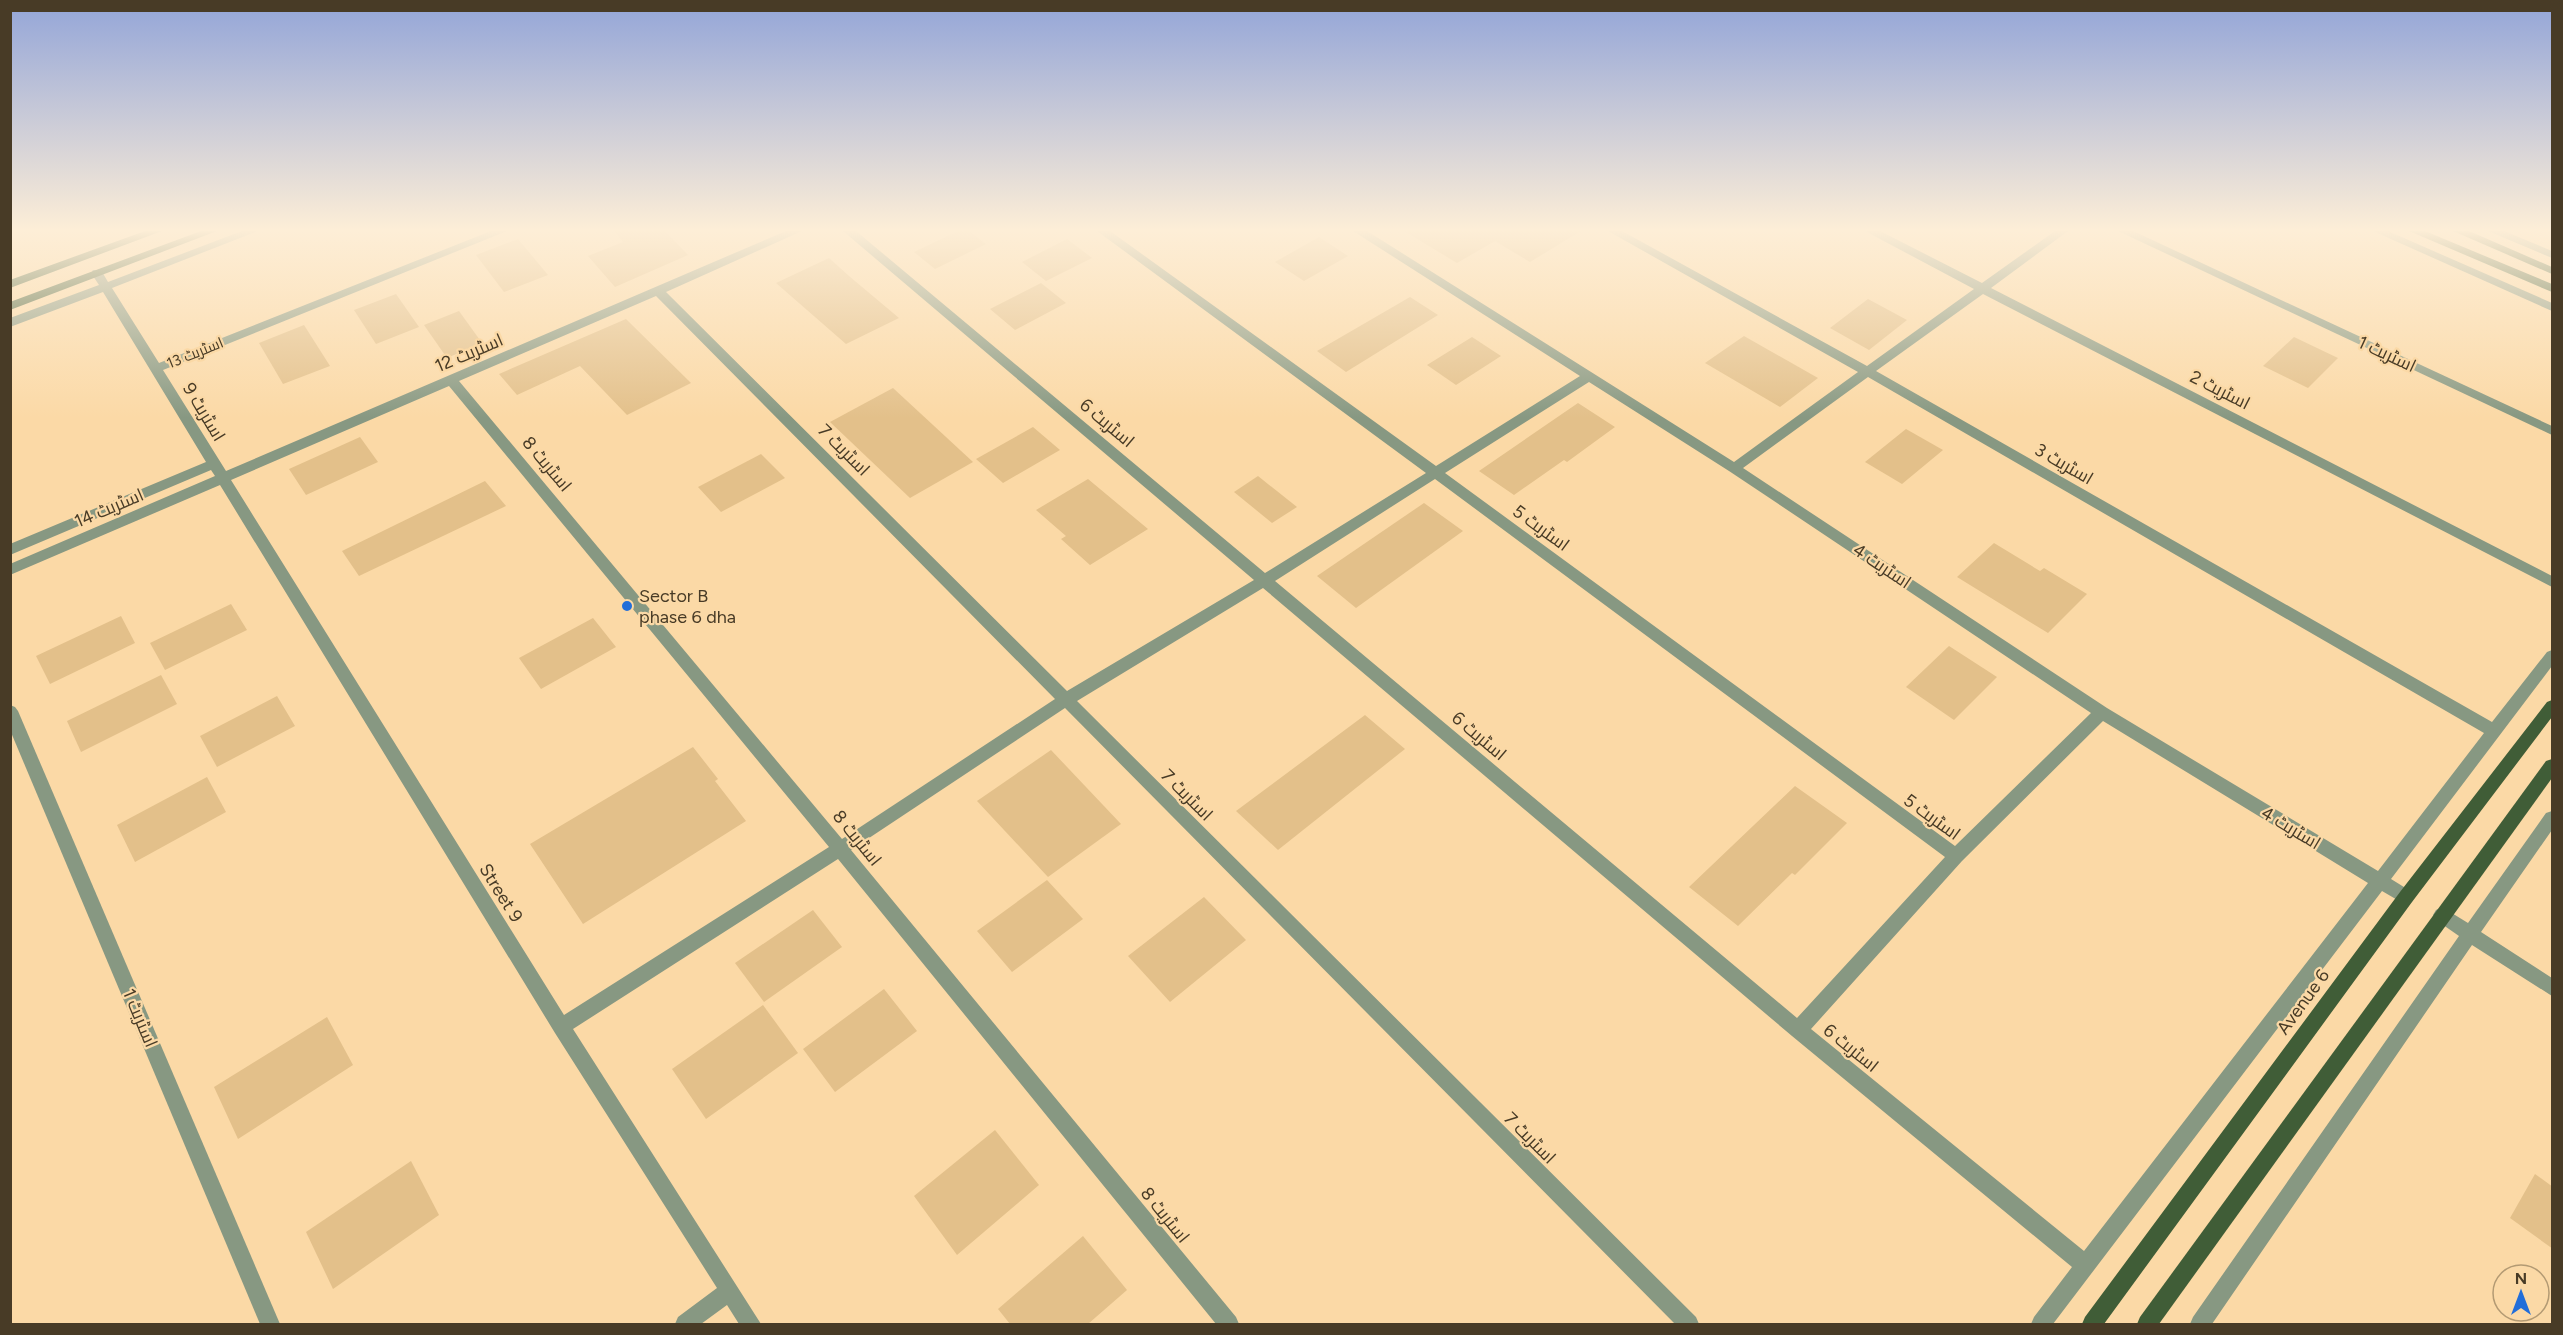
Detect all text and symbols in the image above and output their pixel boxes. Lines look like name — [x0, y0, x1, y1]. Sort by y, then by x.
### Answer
street label: اسٹریٹ 12 — [432, 329, 506, 377]
street label: اسٹریٹ 1 — [2354, 331, 2420, 377]
street label: اسٹریٹ 13 — [164, 333, 226, 373]
street label: اسٹریٹ 2 — [2186, 366, 2254, 414]
street label: اسٹریٹ 9 — [178, 379, 230, 445]
street label: اسٹریٹ 6 — [1075, 394, 1139, 452]
street label: اسٹریٹ 7 — [814, 420, 874, 480]
street label: اسٹریٹ 8 — [518, 432, 576, 496]
street label: اسٹریٹ 3 — [2031, 438, 2097, 490]
street label: اسٹریٹ 14 — [71, 484, 147, 532]
street label: اسٹریٹ 5 — [1508, 500, 1574, 556]
street label: اسٹریٹ 4 — [1849, 539, 1915, 593]
place label: Sector B phase 6 dha — [639, 585, 736, 628]
marker: Sector B phase 6 dha — [620, 599, 634, 613]
street label: اسٹریٹ 6 — [1447, 707, 1511, 765]
street label: اسٹریٹ 7 — [1157, 765, 1217, 825]
street label: اسٹریٹ 5 — [1899, 789, 1965, 845]
street label: اسٹریٹ 4 — [2257, 802, 2325, 854]
street label: اسٹریٹ 8 — [828, 806, 886, 870]
street label: Street 9 — [474, 860, 528, 926]
street label: Avenue 6 — [2272, 965, 2334, 1039]
street label: اسٹریٹ 1 — [118, 985, 162, 1051]
street label: اسٹریٹ 6 — [1819, 1019, 1883, 1077]
street label: اسٹریٹ 7 — [1500, 1108, 1560, 1168]
street label: اسٹریٹ 8 — [1136, 1183, 1194, 1247]
north arrow — [2491, 1263, 2551, 1323]
text: N — [2515, 1269, 2527, 1288]

